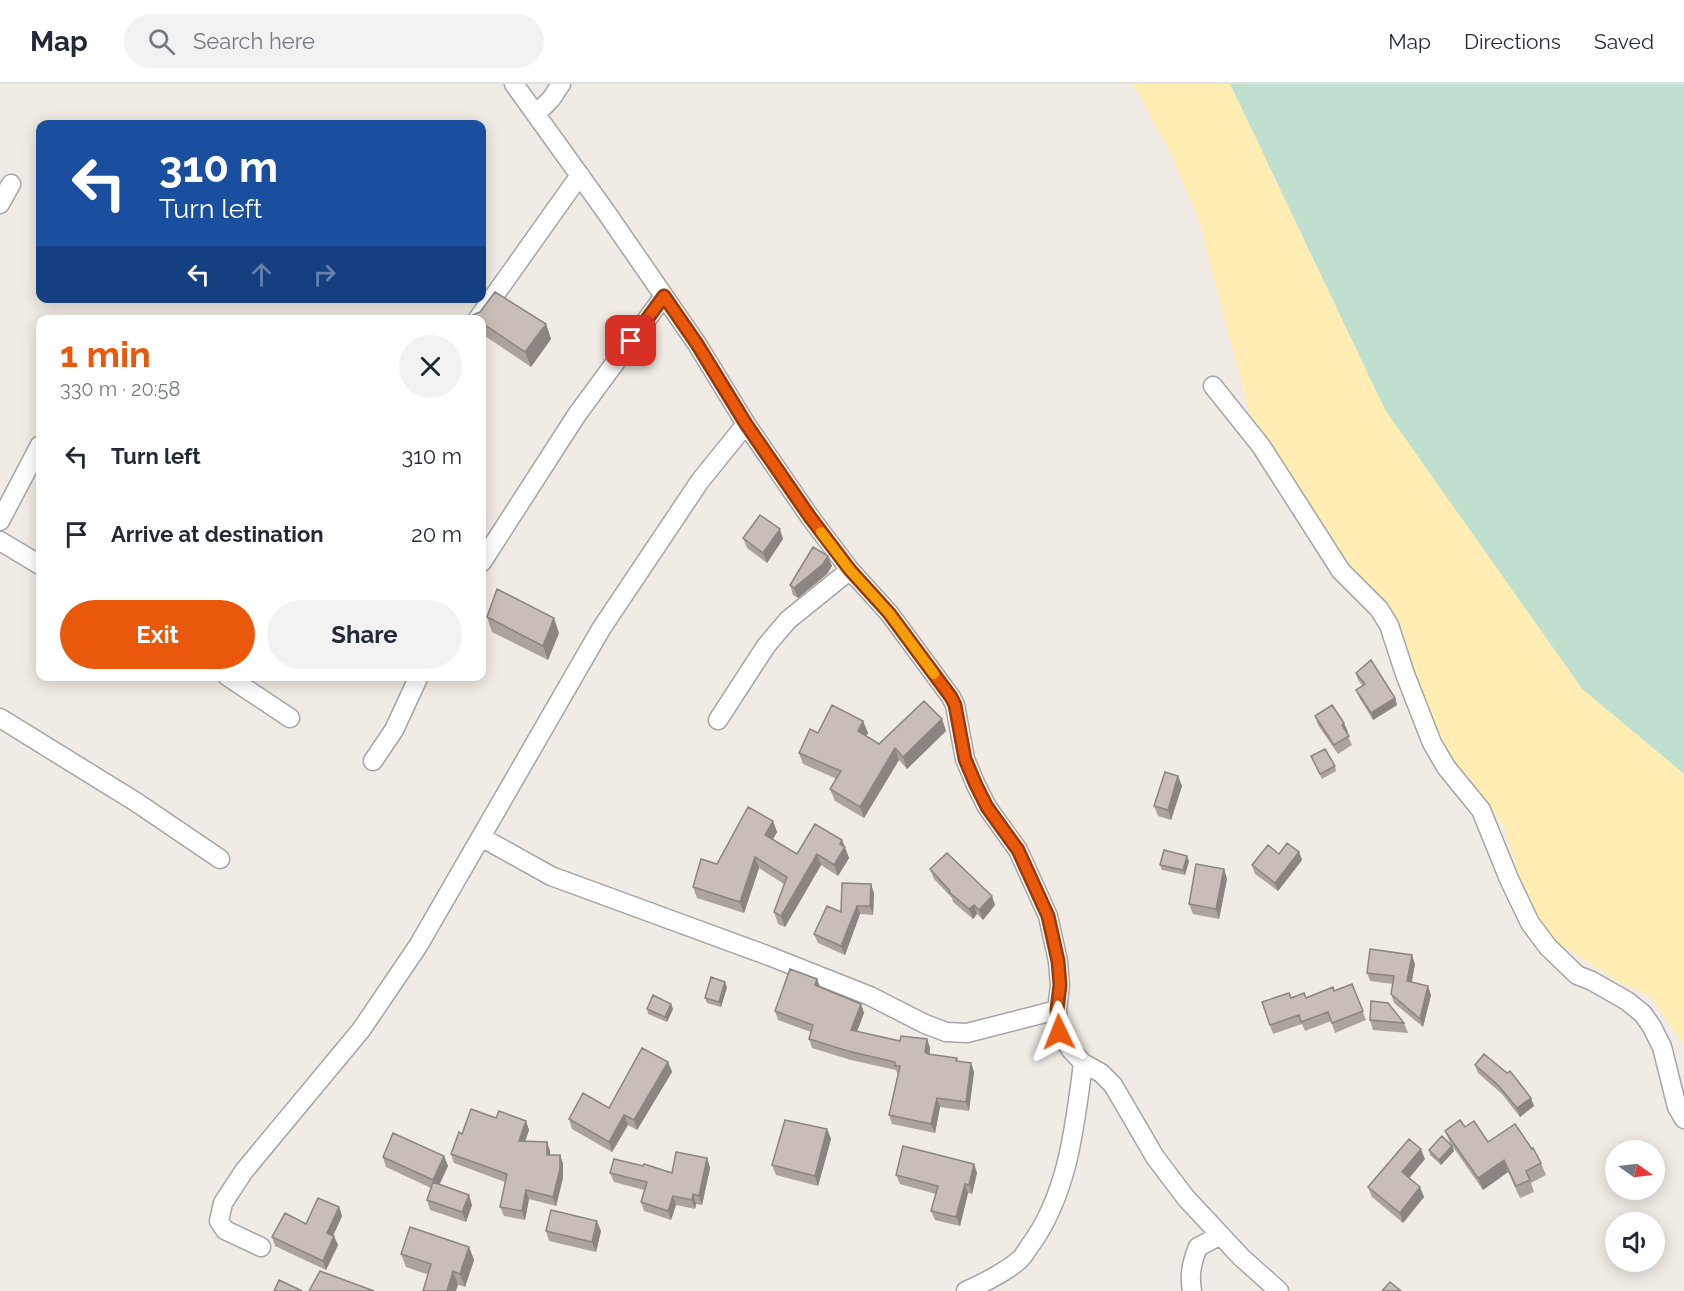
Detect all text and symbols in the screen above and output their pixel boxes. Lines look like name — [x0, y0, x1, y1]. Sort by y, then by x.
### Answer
search box — [124, 14, 544, 68]
text: Map — [30, 25, 88, 58]
icon: search — [145, 25, 178, 58]
text: Search here — [193, 28, 315, 54]
text: Map — [1388, 29, 1431, 54]
text: Directions — [1464, 29, 1561, 54]
text: Saved — [1594, 29, 1654, 54]
text: 310 m — [159, 143, 278, 192]
icon: left — [60, 144, 138, 222]
text: Turn left — [159, 193, 262, 224]
icon: left — [182, 258, 215, 291]
icon: ahead — [245, 258, 278, 291]
icon: right — [308, 258, 341, 291]
pin — [605, 315, 656, 366]
icon: arrive — [614, 324, 647, 357]
text: 1 min — [60, 333, 151, 375]
button: close — [399, 335, 462, 398]
text: 330 m · 20:58 — [60, 377, 180, 401]
icon: left — [60, 440, 93, 473]
text: Turn left — [111, 443, 201, 469]
text: 310 m — [402, 443, 462, 469]
icon: arrive — [60, 518, 93, 551]
text: Arrive at destination — [111, 521, 324, 547]
text: 20 m — [411, 521, 462, 547]
button: Exit — [60, 600, 255, 669]
button: Share — [267, 600, 462, 669]
position arrow — [1027, 1000, 1091, 1064]
north arrow — [1605, 1140, 1665, 1200]
map controls — [1605, 1140, 1665, 1272]
button: sound — [1605, 1212, 1665, 1272]

